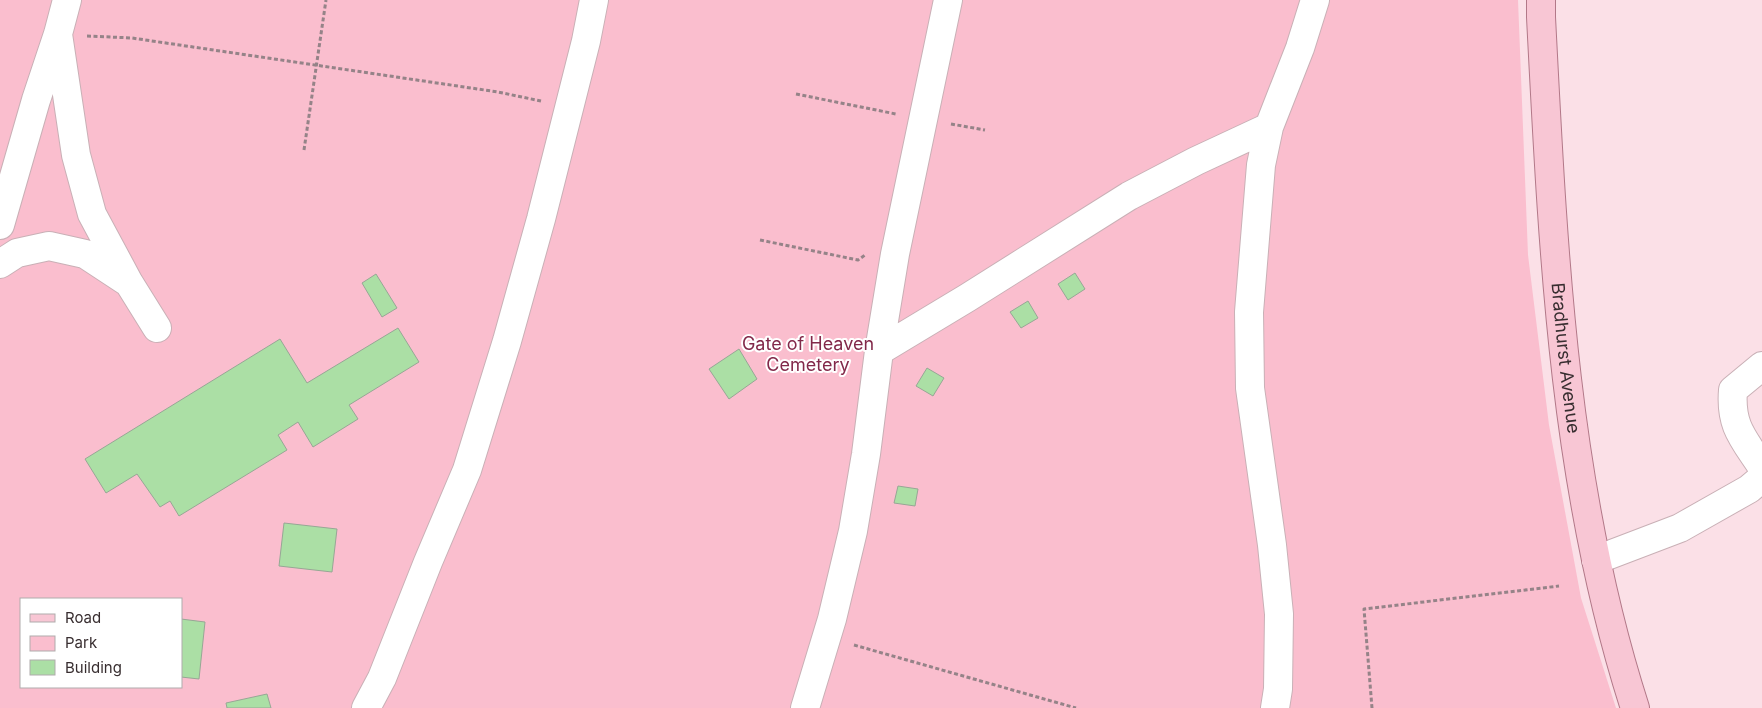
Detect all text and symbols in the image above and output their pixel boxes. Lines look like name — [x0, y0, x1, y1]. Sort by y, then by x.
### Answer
street label: Bradhurst Avenue — [1547, 282, 1585, 435]
park label: Gate of Heaven Cemetery — [742, 333, 874, 375]
legend — [20, 598, 182, 688]
text: Road — [65, 608, 101, 627]
text: Park — [65, 633, 98, 652]
text: Building — [65, 658, 122, 677]

